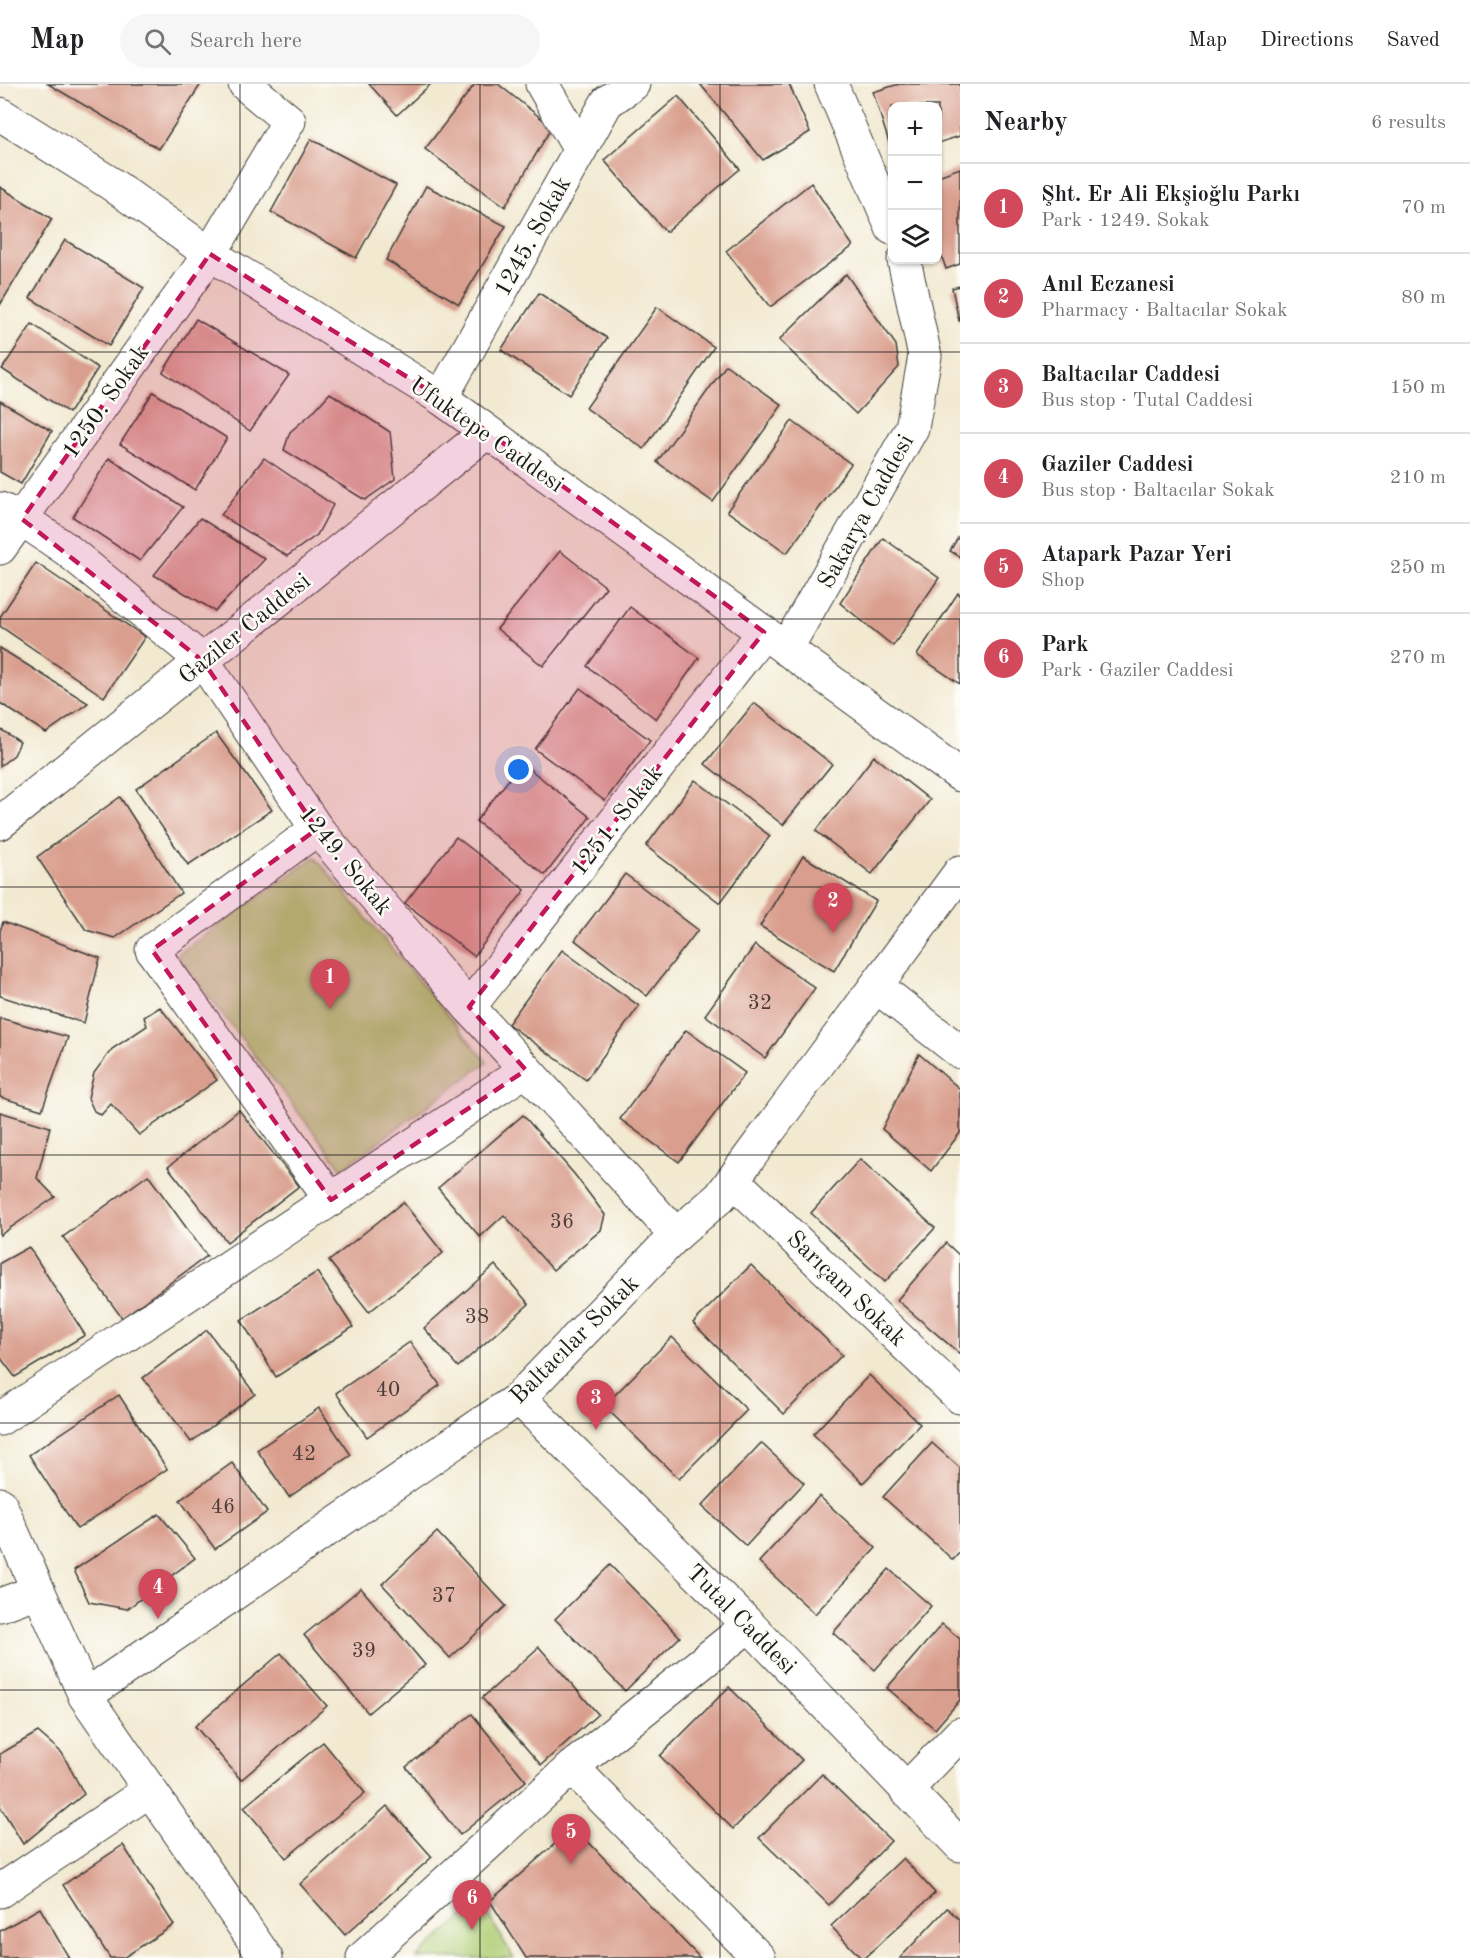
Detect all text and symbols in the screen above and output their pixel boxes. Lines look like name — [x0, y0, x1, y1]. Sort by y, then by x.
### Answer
search box — [120, 14, 540, 68]
icon: search — [141, 25, 174, 58]
text: Map — [30, 27, 84, 55]
text: Search here — [189, 30, 302, 52]
text: Map — [1188, 30, 1227, 51]
text: Directions — [1260, 30, 1354, 51]
text: Saved — [1387, 30, 1440, 51]
map controls — [888, 102, 942, 264]
button: + — [888, 102, 942, 156]
text: Nearby — [984, 110, 1068, 136]
text: 6 results — [1371, 113, 1446, 133]
button: − — [888, 156, 942, 210]
street label: 1245. Sokak — [491, 173, 576, 301]
text: Şht. Er Ali Ekşioğlu Parkı — [1041, 184, 1300, 206]
text: 1 — [998, 198, 1009, 218]
text: 70 m — [1401, 198, 1446, 218]
button: layers — [888, 210, 942, 264]
text: Park · 1249. Sokak — [1041, 211, 1210, 231]
text: Anıl Eczanesi — [1041, 274, 1175, 296]
text: 2 — [998, 288, 1009, 308]
text: 80 m — [1401, 288, 1446, 308]
text: Pharmacy · Baltacılar Sokak — [1041, 301, 1288, 321]
street label: 1250. Sokak — [59, 341, 155, 463]
text: Baltacılar Caddesi — [1041, 364, 1220, 386]
street label: Ufuktepe Caddesi — [404, 373, 567, 498]
text: 3 — [998, 378, 1009, 398]
text: 150 m — [1390, 378, 1446, 398]
text: Bus stop · Tutal Caddesi — [1041, 391, 1253, 411]
street label: Sakarya Caddesi — [814, 431, 919, 593]
text: Gaziler Caddesi — [1041, 454, 1193, 476]
text: 4 — [998, 468, 1009, 488]
text: 210 m — [1390, 468, 1446, 488]
text: Bus stop · Baltacılar Sokak — [1041, 481, 1275, 501]
text: Atapark Pazar Yeri — [1041, 544, 1232, 566]
text: 5 — [998, 558, 1009, 578]
text: 250 m — [1390, 558, 1446, 578]
street label: Gaziler Caddesi — [175, 570, 315, 690]
text: Shop — [1041, 571, 1085, 591]
text: Park — [1041, 634, 1089, 656]
text: 6 — [998, 648, 1009, 668]
text: 270 m — [1390, 648, 1446, 668]
text: Park · Gaziler Caddesi — [1041, 661, 1233, 681]
your location — [504, 755, 533, 784]
street label: 1251. Sokak — [567, 762, 668, 881]
street label: 1249. Sokak — [293, 802, 396, 920]
pin: 2 — [814, 884, 852, 933]
pin: 1 — [310, 960, 350, 1009]
house number: 32 — [748, 993, 772, 1014]
house number: 36 — [550, 1212, 574, 1233]
street label: Sarıçam Sokak — [782, 1227, 910, 1352]
street label: Baltacılar Sokak — [507, 1272, 644, 1409]
house number: 38 — [465, 1307, 489, 1328]
house number: 40 — [376, 1380, 400, 1401]
pin: 3 — [576, 1380, 616, 1430]
house number: 42 — [292, 1444, 316, 1465]
house number: 46 — [211, 1497, 235, 1518]
street label: Tutal Caddesi — [681, 1561, 800, 1680]
pin: 4 — [138, 1570, 178, 1619]
house number: 37 — [432, 1586, 456, 1607]
house number: 39 — [352, 1641, 376, 1662]
pin: 5 — [552, 1814, 590, 1864]
pin: 6 — [452, 1880, 492, 1930]

